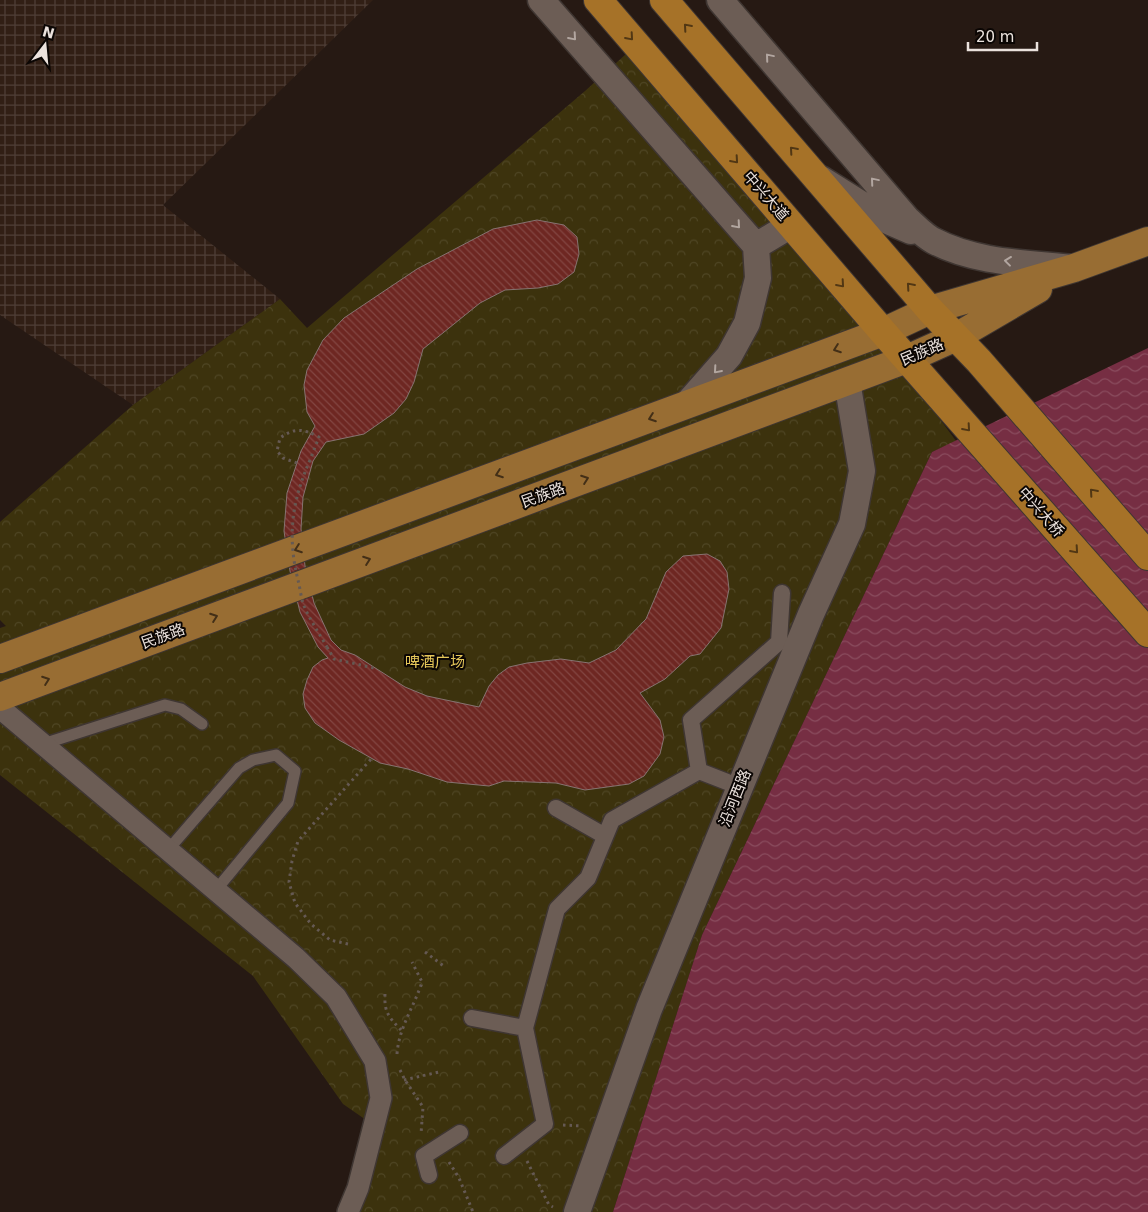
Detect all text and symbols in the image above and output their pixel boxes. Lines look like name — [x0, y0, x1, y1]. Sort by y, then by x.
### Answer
north arrow — [20, 20, 70, 70]
scale bar — [968, 20, 1037, 52]
text: N — [41, 23, 56, 42]
one-way arrow — [684, 24, 693, 33]
text: 20 m — [976, 28, 1014, 46]
one-way arrow — [567, 31, 576, 40]
one-way arrow — [624, 31, 632, 40]
one-way arrow — [766, 54, 775, 63]
one-way arrow — [790, 147, 799, 156]
one-way arrow — [730, 155, 739, 164]
street label: 中兴大道 — [740, 167, 792, 225]
one-way arrow — [871, 177, 880, 186]
one-way arrow — [732, 219, 741, 228]
one-way arrow — [1004, 256, 1012, 267]
one-way arrow — [835, 278, 844, 287]
one-way arrow — [907, 283, 916, 292]
street label: 民族路 — [898, 335, 946, 369]
one-way arrow — [833, 343, 842, 353]
one-way arrow — [713, 364, 722, 373]
one-way arrow — [648, 412, 656, 422]
one-way arrow — [961, 422, 970, 431]
one-way arrow — [495, 468, 504, 478]
one-way arrow — [580, 475, 588, 485]
street label: 民族路 — [519, 479, 567, 511]
street label: 中兴大桥 — [1015, 483, 1067, 541]
one-way arrow — [1090, 489, 1099, 498]
one-way arrow — [294, 543, 302, 553]
one-way arrow — [1069, 544, 1078, 553]
one-way arrow — [362, 556, 370, 566]
one-way arrow — [210, 613, 218, 623]
street label: 民族路 — [139, 620, 187, 652]
park label: 啤酒广场 — [405, 653, 465, 671]
one-way arrow — [41, 676, 49, 686]
street label: 沿河西路 — [715, 767, 755, 829]

